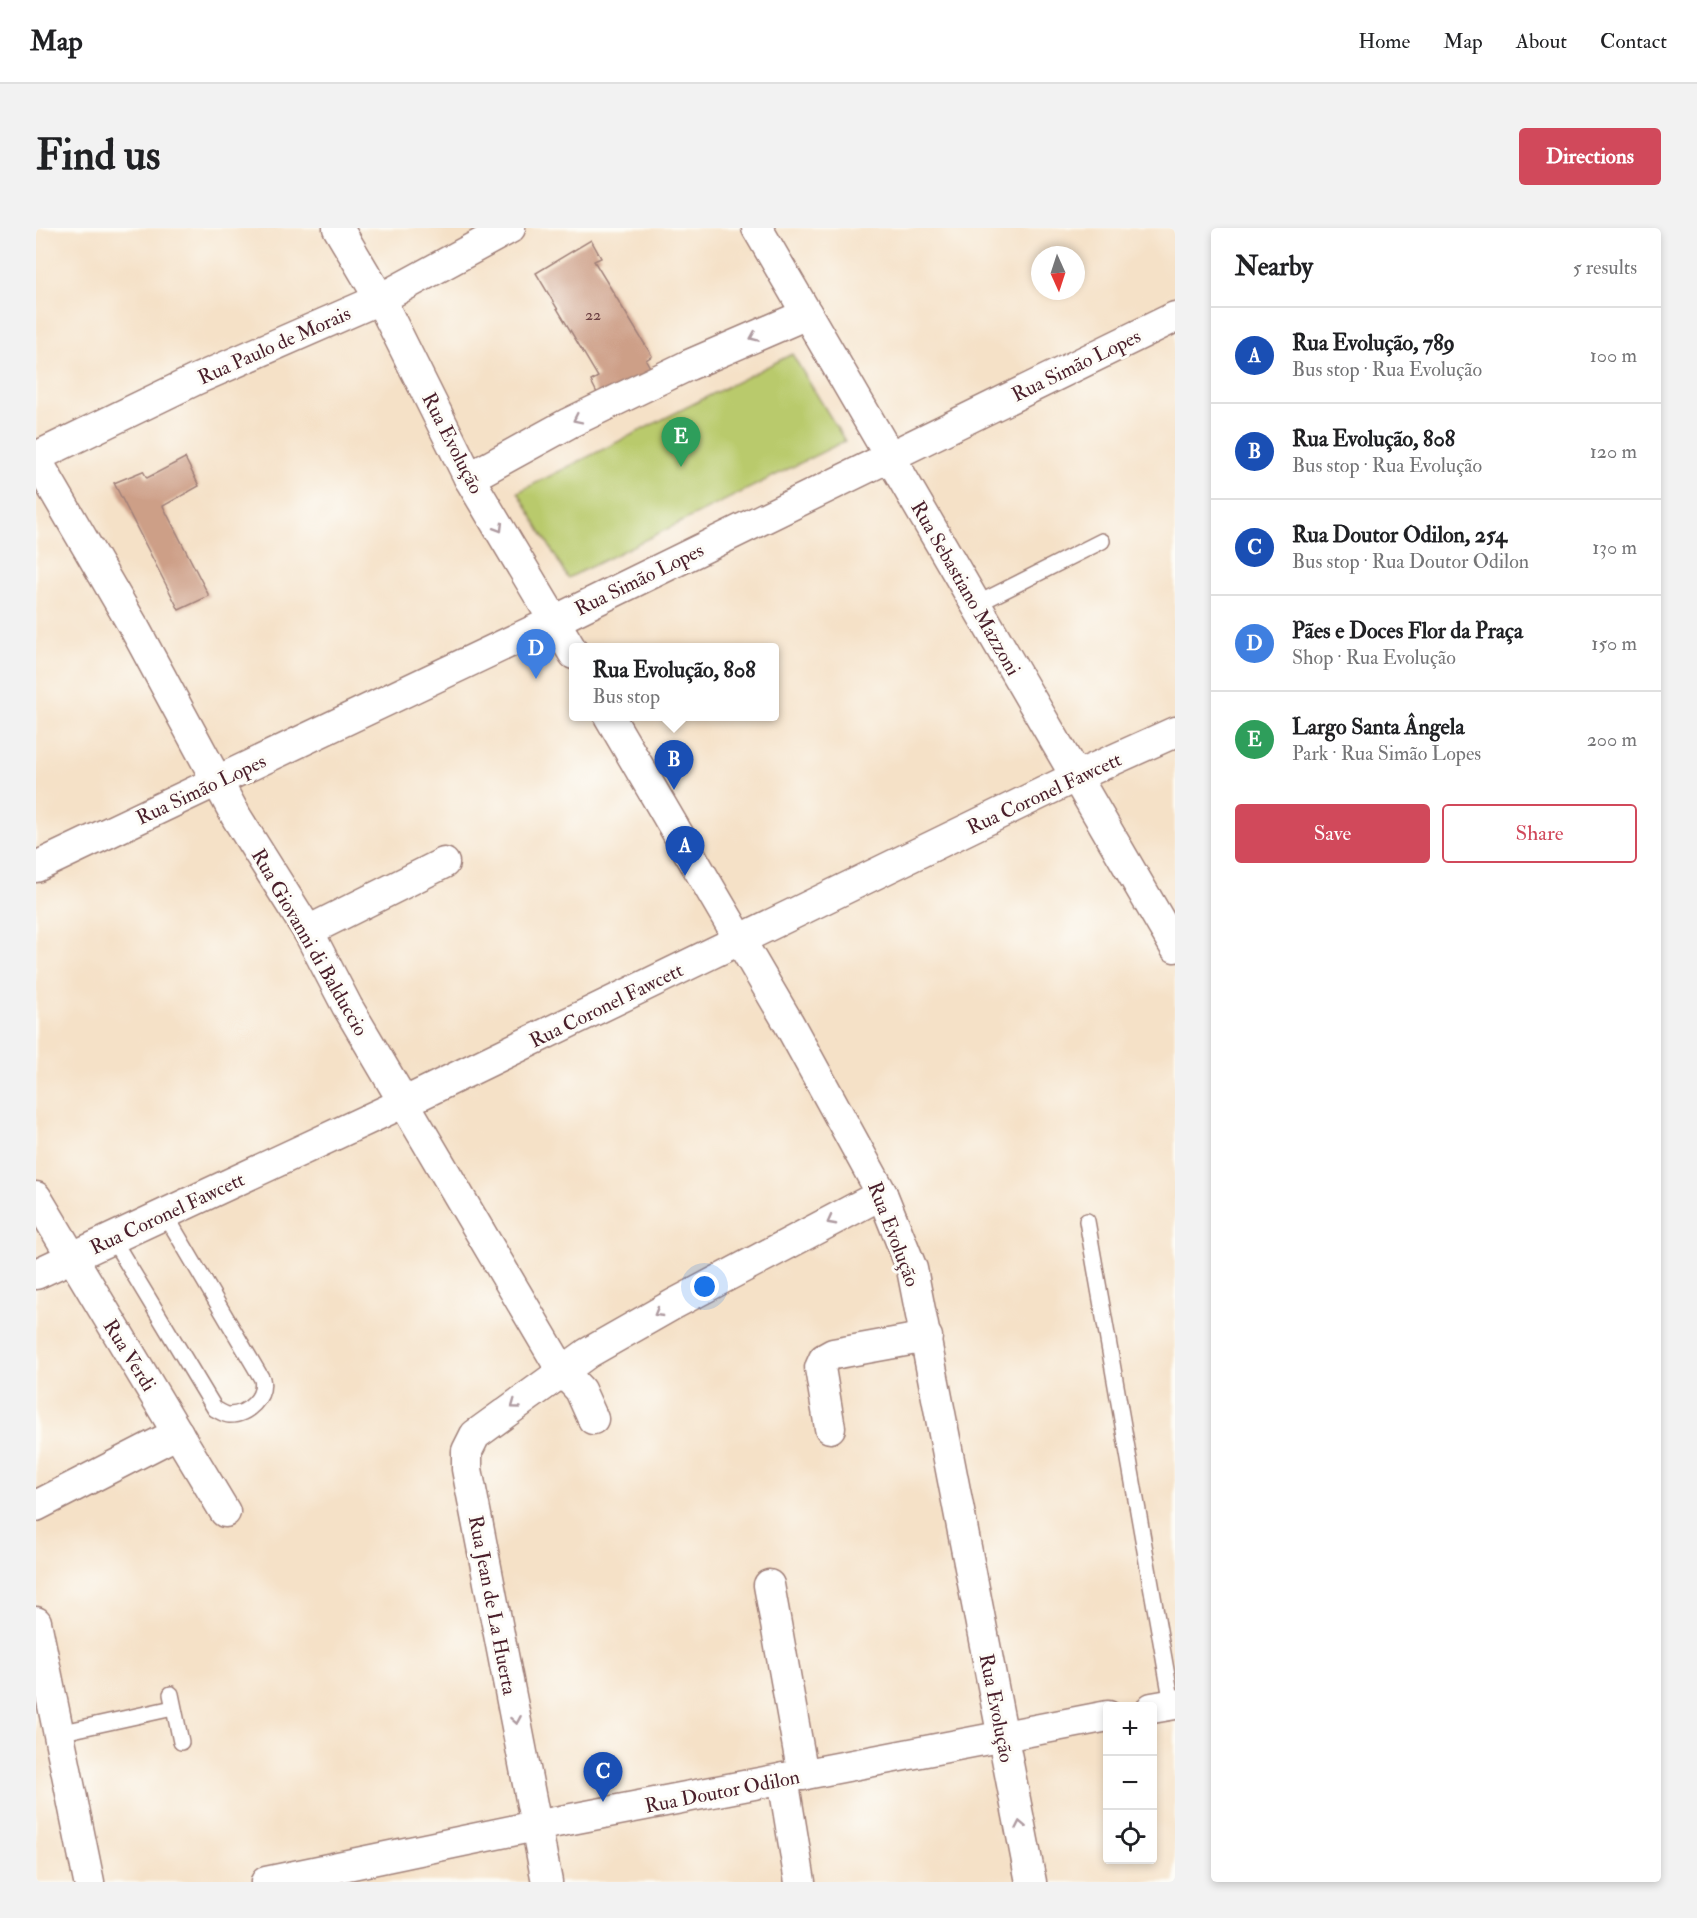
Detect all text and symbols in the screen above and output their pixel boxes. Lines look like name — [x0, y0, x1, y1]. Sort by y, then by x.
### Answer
text: Map — [30, 24, 83, 59]
text: Home — [1358, 28, 1410, 55]
text: Map — [1443, 28, 1483, 55]
text: About — [1516, 28, 1567, 55]
text: Contact — [1600, 28, 1667, 55]
button: Directions — [1519, 128, 1661, 185]
text: Find us — [36, 130, 160, 182]
north arrow — [1031, 246, 1085, 300]
text: Nearby — [1235, 251, 1313, 283]
text: 5 results — [1573, 255, 1637, 280]
street label: Rua Paulo de Morais — [194, 301, 355, 390]
house number: 22 — [585, 305, 601, 325]
street label: Rua Simão Lopes — [1008, 323, 1145, 408]
text: Rua Evolução, 789 — [1292, 329, 1455, 357]
one-way arrow — [749, 330, 760, 342]
text: A — [1248, 343, 1261, 368]
text: 100 m — [1590, 343, 1637, 368]
text: Bus stop · Rua Evolução — [1292, 357, 1482, 382]
street label: Rua Evolução — [416, 388, 489, 498]
one-way arrow — [572, 412, 583, 424]
pin: E — [662, 418, 700, 467]
text: Rua Evolução, 808 — [1292, 425, 1455, 453]
text: B — [1248, 439, 1261, 464]
text: 120 m — [1590, 439, 1637, 464]
text: Bus stop · Rua Evolução — [1292, 453, 1482, 478]
street label: Rua Sebastiano Mazzoni — [905, 496, 1026, 680]
text: Rua Doutor Odilon, 254 — [1292, 521, 1507, 549]
one-way arrow — [492, 522, 504, 532]
text: C — [1247, 535, 1262, 560]
text: 130 m — [1592, 535, 1637, 560]
street label: Rua Simão Lopes — [571, 537, 708, 622]
text: Bus stop · Rua Doutor Odilon — [1292, 549, 1529, 574]
text: Pães e Doces Flor da Praça — [1292, 617, 1523, 645]
pin: D — [516, 630, 556, 679]
text: D — [1246, 631, 1263, 656]
text: 150 m — [1591, 631, 1637, 656]
popup — [569, 643, 779, 721]
text: Shop · Rua Evolução — [1292, 645, 1456, 670]
text: Rua Evolução, 808 — [593, 656, 755, 684]
text: Bus stop — [593, 684, 660, 709]
text: Largo Santa Ângela — [1292, 713, 1464, 741]
text: E — [1247, 727, 1262, 752]
text: 200 m — [1587, 727, 1637, 752]
pin: B — [654, 740, 694, 790]
text: Park · Rua Simão Lopes — [1292, 741, 1481, 766]
street label: Rua Coronel Fawcett — [963, 746, 1126, 840]
street label: Rua Simão Lopes — [132, 748, 271, 831]
button: Save — [1235, 804, 1430, 863]
button: Share — [1442, 804, 1637, 863]
pin: A — [666, 826, 704, 876]
street label: Rua Giovanni di Balduccio — [246, 844, 373, 1040]
street label: Rua Coronel Fawcett — [525, 957, 688, 1053]
street label: Rua Coronel Fawcett — [86, 1166, 249, 1260]
street label: Rua Evolução — [862, 1178, 925, 1290]
one-way arrow — [826, 1214, 837, 1225]
your location — [690, 1272, 719, 1301]
one-way arrow — [654, 1305, 665, 1317]
street label: Rua Verdi — [98, 1315, 161, 1396]
one-way arrow — [510, 1398, 521, 1409]
street label: Rua Jean de La Huerta — [463, 1513, 522, 1698]
street label: Rua Evolução — [974, 1652, 1019, 1765]
map controls — [1103, 1702, 1157, 1864]
button: + — [1103, 1702, 1157, 1756]
one-way arrow — [509, 1715, 522, 1725]
pin: C — [584, 1752, 622, 1802]
button: − — [1103, 1756, 1157, 1810]
street label: Rua Doutor Odilon — [643, 1764, 802, 1819]
button: locate — [1103, 1810, 1157, 1864]
one-way arrow — [1014, 1820, 1027, 1830]

